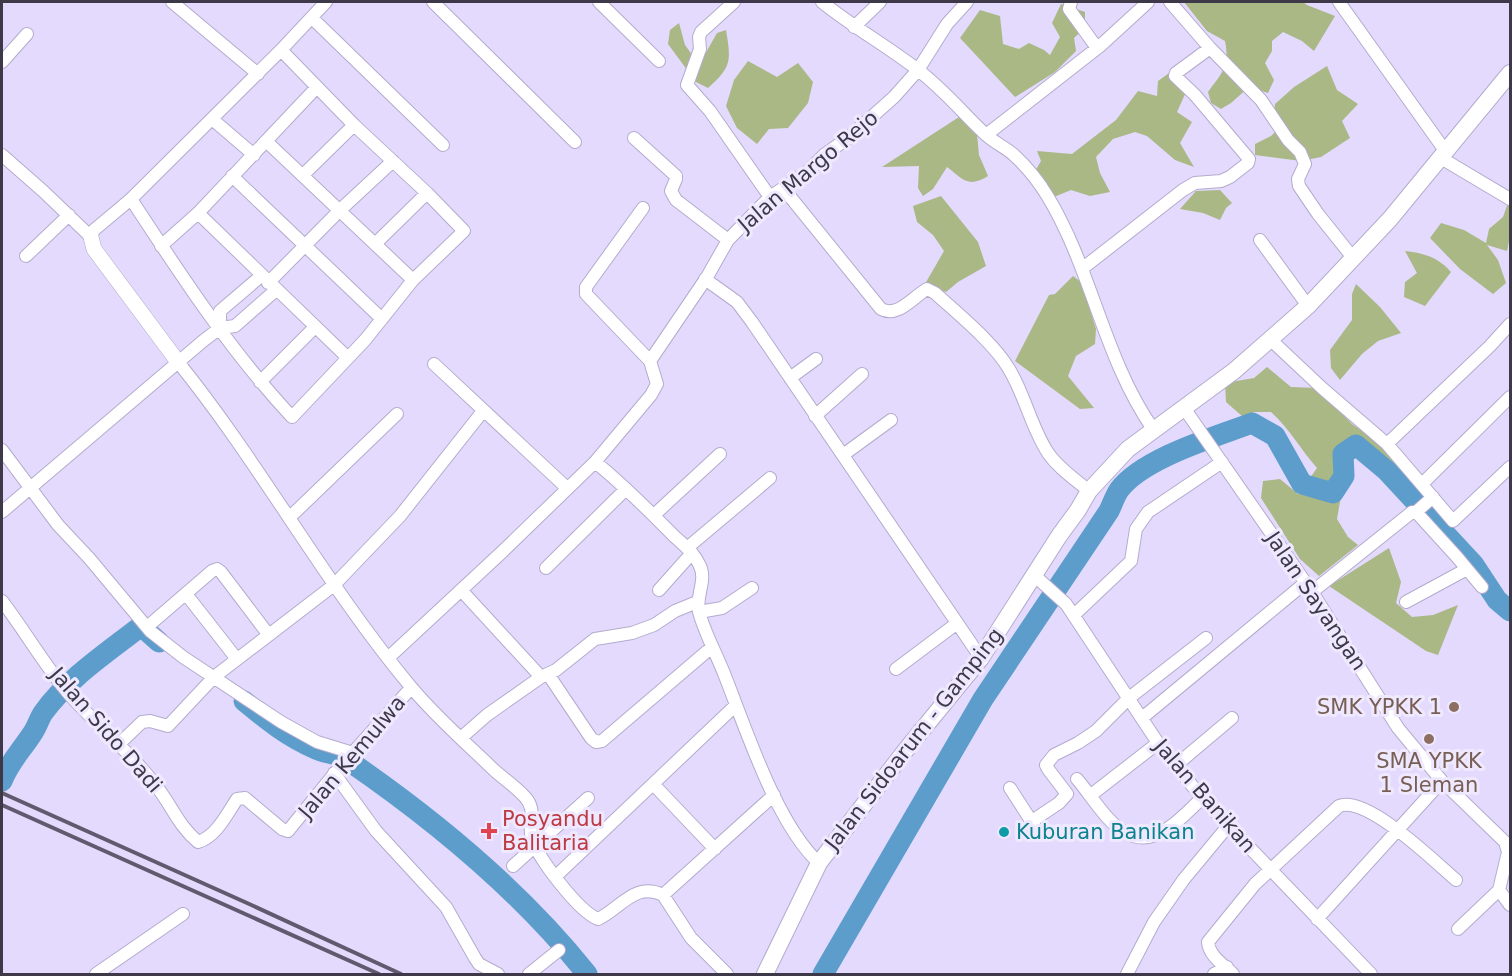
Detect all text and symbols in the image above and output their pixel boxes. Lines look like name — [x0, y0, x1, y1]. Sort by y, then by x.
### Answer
street label: Jalan Margo Rejo — [732, 106, 883, 238]
street label: Jalan Sayangan — [1260, 525, 1371, 675]
street label: Jalan Sidoarum - Gamping — [819, 623, 1008, 856]
street label: Jalan Sido Dadi — [44, 661, 167, 797]
street label: Jalan Kemulwa — [292, 691, 410, 825]
place label: SMK YPKK 1 — [1317, 695, 1442, 719]
marker: SMK YPKK 1 — [1447, 700, 1461, 714]
marker: SMA YPKK 1 Sleman — [1422, 732, 1436, 746]
street label: Jalan Banikan — [1148, 733, 1261, 858]
place label: SMA YPKK 1 Sleman — [1376, 749, 1483, 797]
place label: Posyandu Balitaria — [502, 807, 603, 855]
place label: Kuburan Banikan — [1016, 820, 1195, 844]
marker: Posyandu Balitaria — [480, 822, 498, 840]
marker: Kuburan Banikan — [997, 825, 1011, 839]

